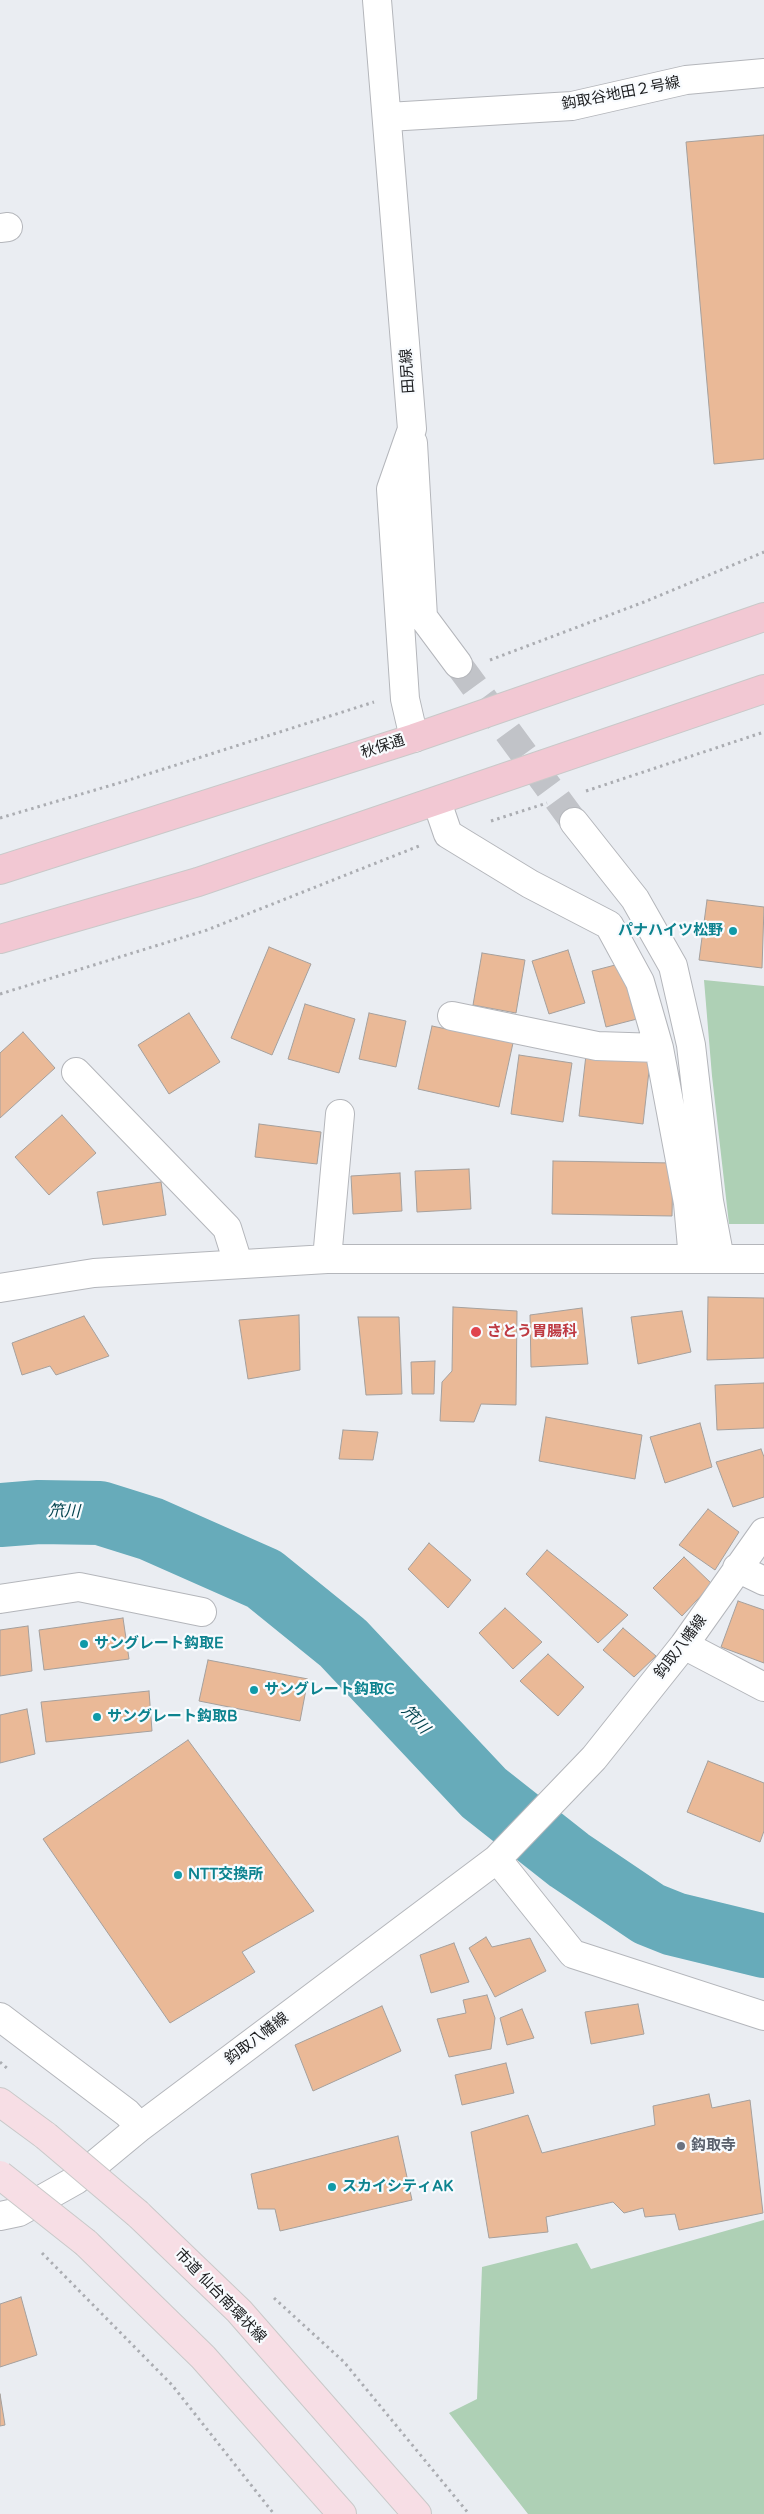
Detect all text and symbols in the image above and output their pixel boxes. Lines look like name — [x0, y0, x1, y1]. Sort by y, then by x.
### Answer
street label: 鈎取谷地田２号線 — [560, 74, 682, 114]
street label: 田尻線 — [397, 348, 419, 394]
street label: 秋保通 — [359, 731, 407, 763]
place label: パナハイツ松野 — [618, 922, 723, 940]
marker: パナハイツ松野 — [727, 925, 739, 937]
place label: さとう胃腸科 — [487, 1323, 577, 1341]
marker: さとう胃腸科 — [469, 1325, 483, 1339]
water label: 笊川 — [48, 1502, 80, 1522]
street label: 鈎取八幡線 — [651, 1612, 711, 1682]
place label: サングレート鈎取E — [94, 1635, 224, 1653]
marker: サングレート鈎取E — [78, 1638, 90, 1650]
place label: サングレート鈎取C — [264, 1681, 394, 1699]
marker: サングレート鈎取C — [248, 1684, 260, 1696]
water label: 笊川 — [397, 1702, 433, 1738]
place label: サングレート鈎取B — [107, 1708, 237, 1726]
marker: サングレート鈎取B — [91, 1711, 103, 1723]
place label: NTT交換所 — [188, 1866, 263, 1884]
marker: NTT交換所 — [172, 1869, 184, 1881]
street label: 鈎取八幡線 — [222, 2009, 292, 2069]
place label: 鈎取寺 — [691, 2137, 736, 2155]
marker: 鈎取寺 — [675, 2140, 687, 2152]
place label: スカイシティAK — [342, 2178, 453, 2196]
marker: スカイシティAK — [326, 2181, 338, 2193]
street label: 市道 仙台南環状線 — [170, 2245, 270, 2347]

